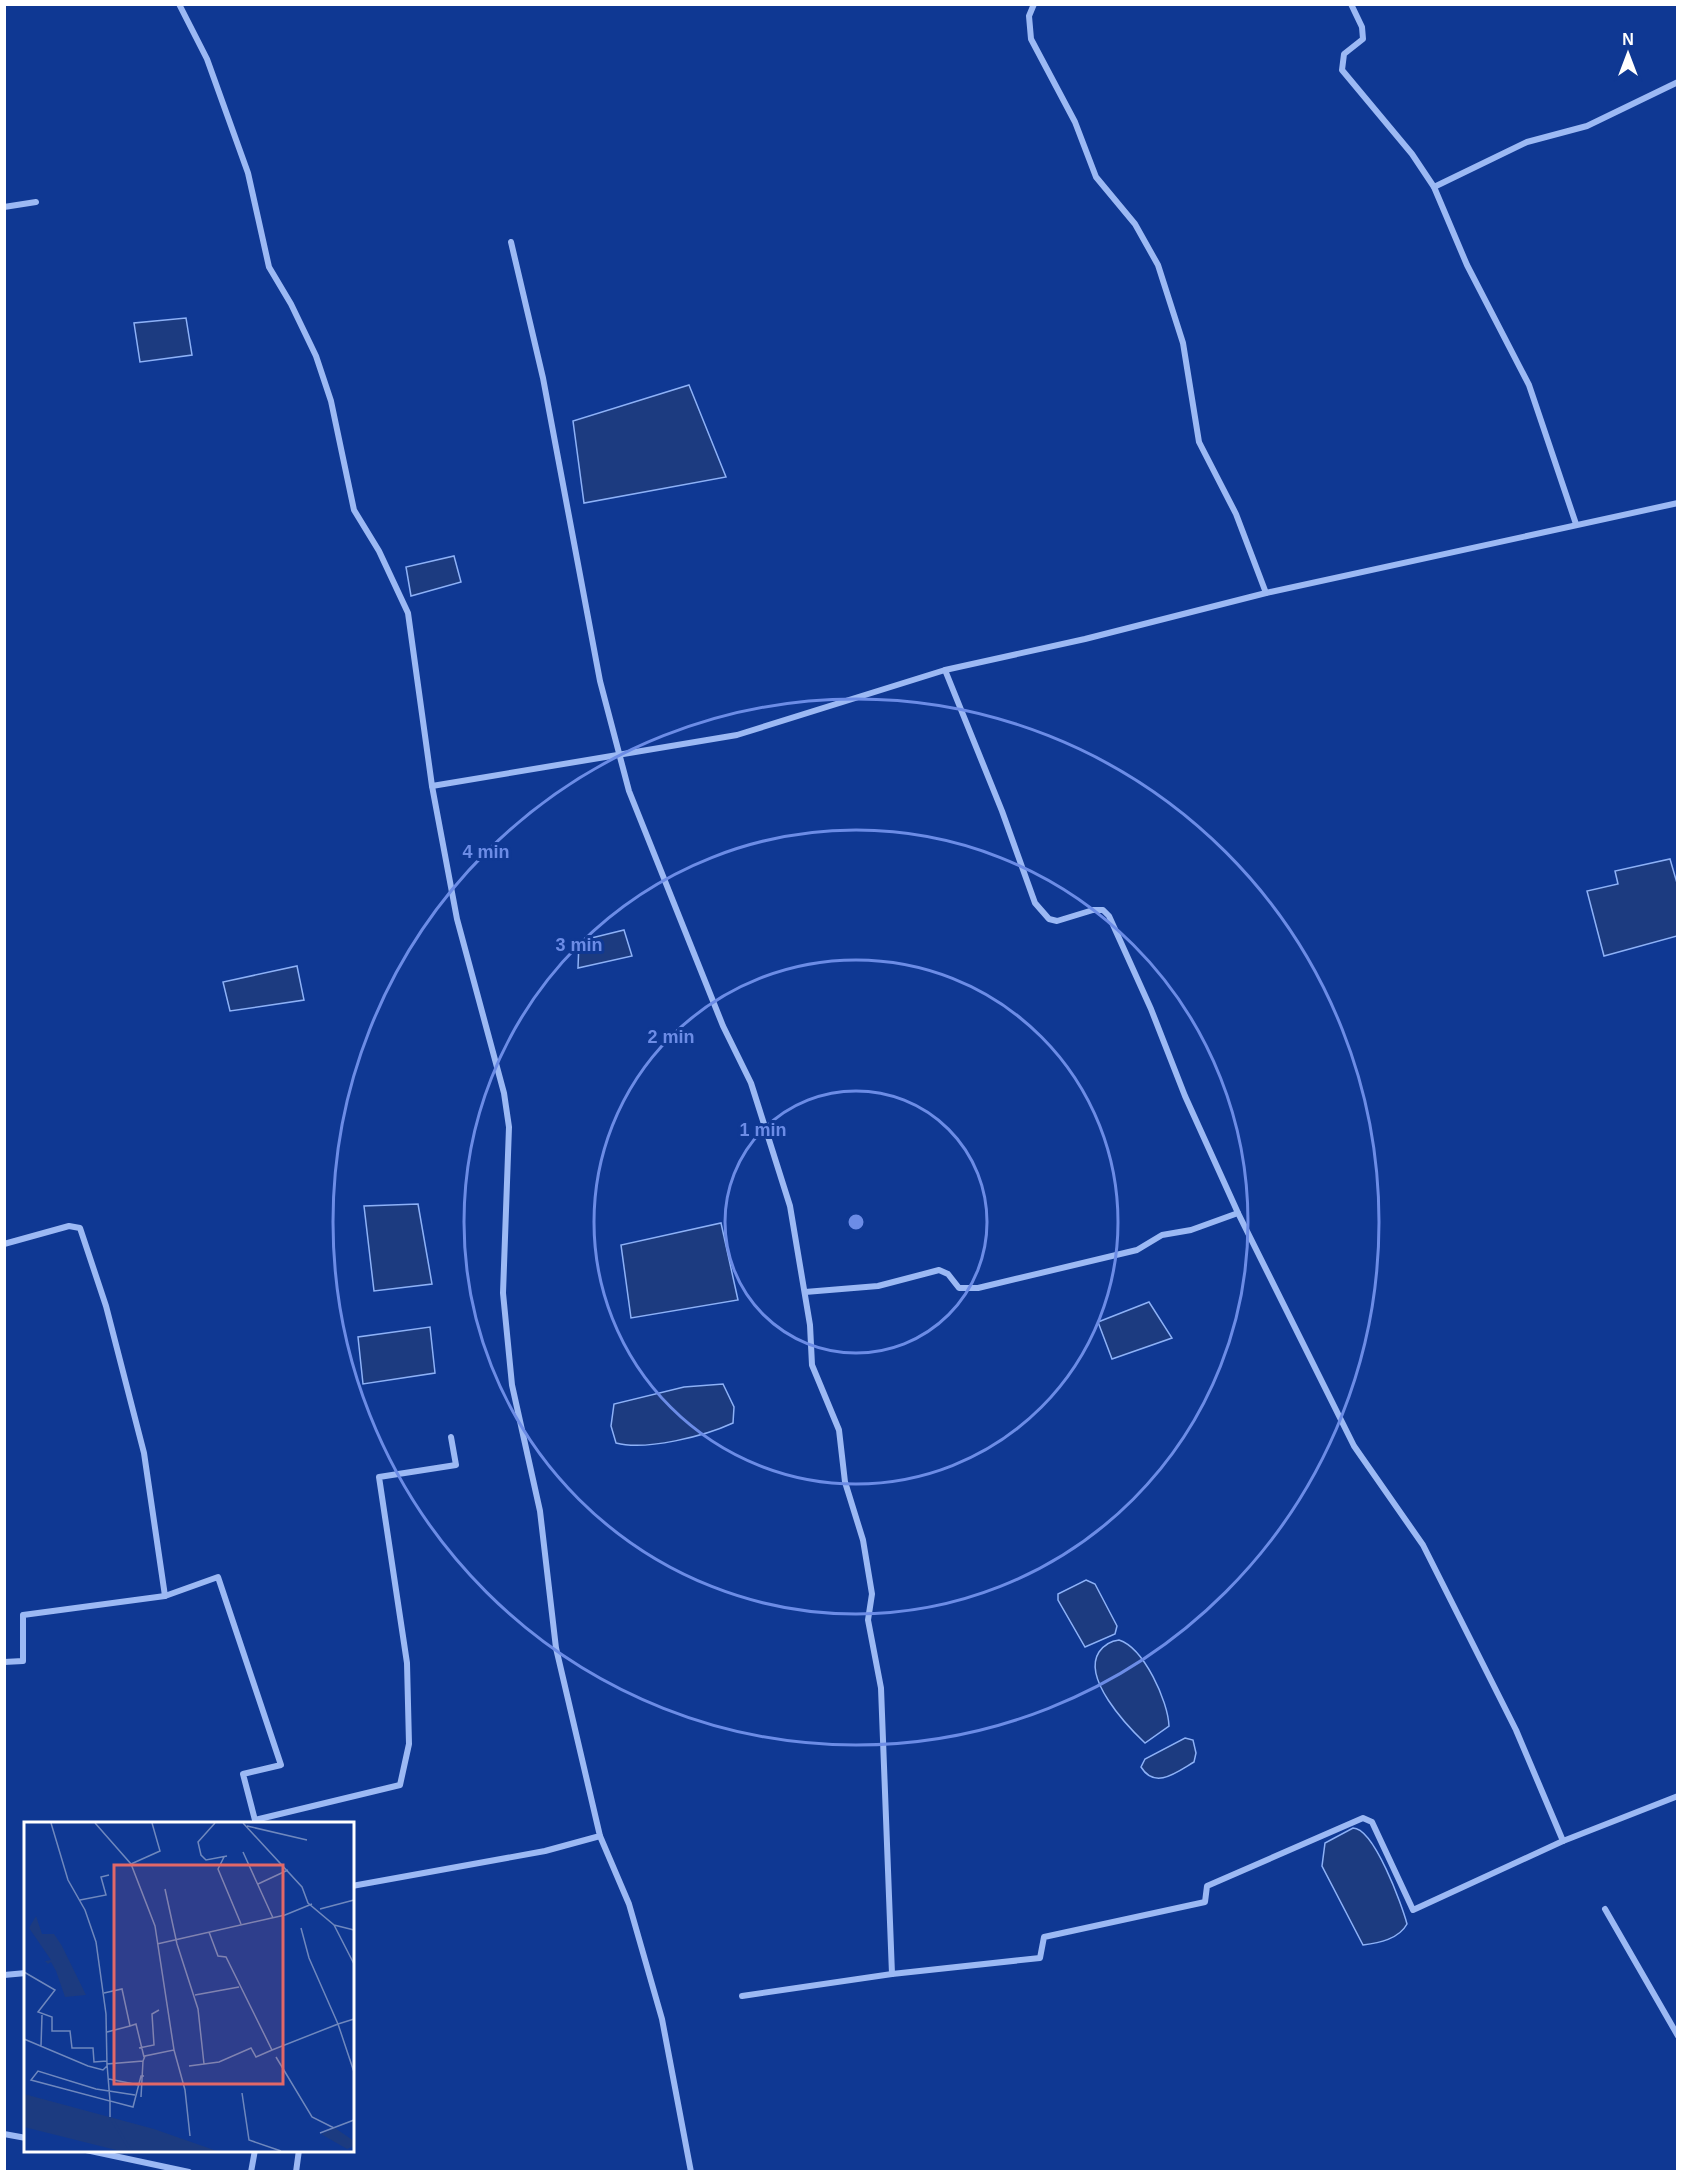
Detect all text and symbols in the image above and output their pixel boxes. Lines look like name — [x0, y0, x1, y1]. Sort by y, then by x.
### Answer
north arrow — [1598, 24, 1658, 84]
text: N — [1622, 31, 1634, 48]
text: 4 min — [462, 842, 510, 862]
text: 3 min — [555, 935, 603, 955]
text: 2 min — [647, 1027, 695, 1047]
text: 1 min — [739, 1120, 787, 1140]
centre of rings — [846, 1212, 866, 1232]
inset map — [24, 1822, 354, 2152]

